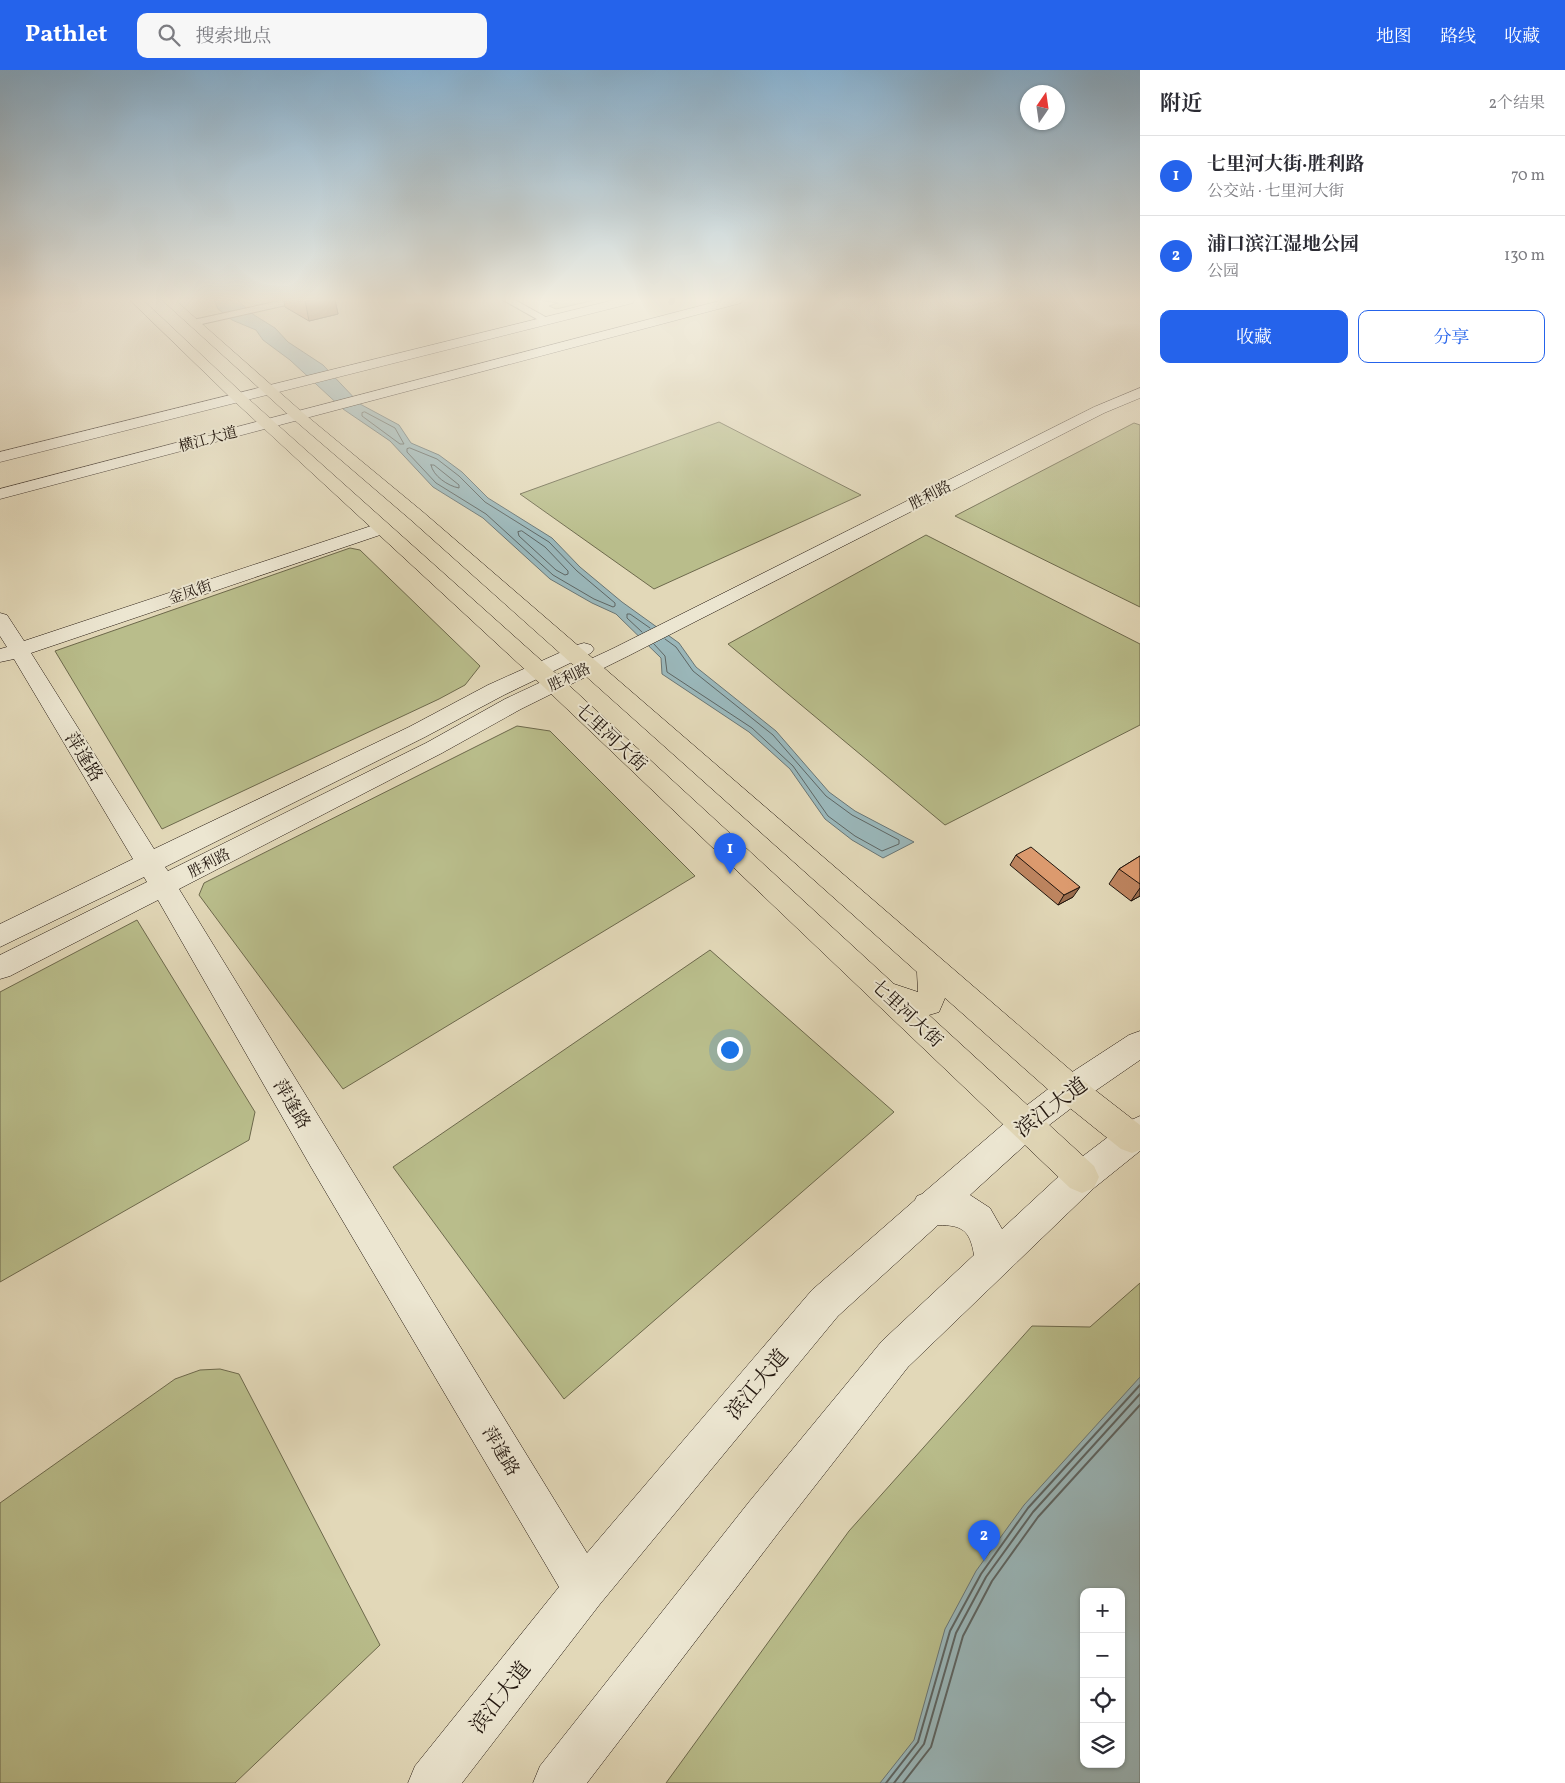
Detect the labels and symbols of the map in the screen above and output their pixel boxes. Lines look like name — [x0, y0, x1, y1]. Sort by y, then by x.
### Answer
north arrow — [1020, 85, 1065, 130]
street label: 横江大道 — [177, 423, 240, 458]
street label: 胜利路 — [906, 477, 956, 516]
street label: 金凤街 — [166, 576, 215, 611]
street label: 胜利路 — [545, 659, 594, 698]
street label: 七里河大街 — [569, 698, 651, 778]
street label: 萍逢路 — [58, 728, 108, 787]
pin: 1 — [714, 833, 746, 874]
street label: 胜利路 — [185, 845, 235, 884]
street label: 七里河大街 — [865, 974, 947, 1054]
your location — [717, 1037, 743, 1063]
street label: 滨江大道 — [1010, 1071, 1094, 1145]
street label: 萍逢路 — [266, 1075, 315, 1134]
street label: 滨江大道 — [720, 1343, 796, 1426]
street label: 萍逢路 — [475, 1422, 524, 1481]
pin: 2 — [968, 1520, 1000, 1561]
street label: 滨江大道 — [464, 1656, 538, 1740]

